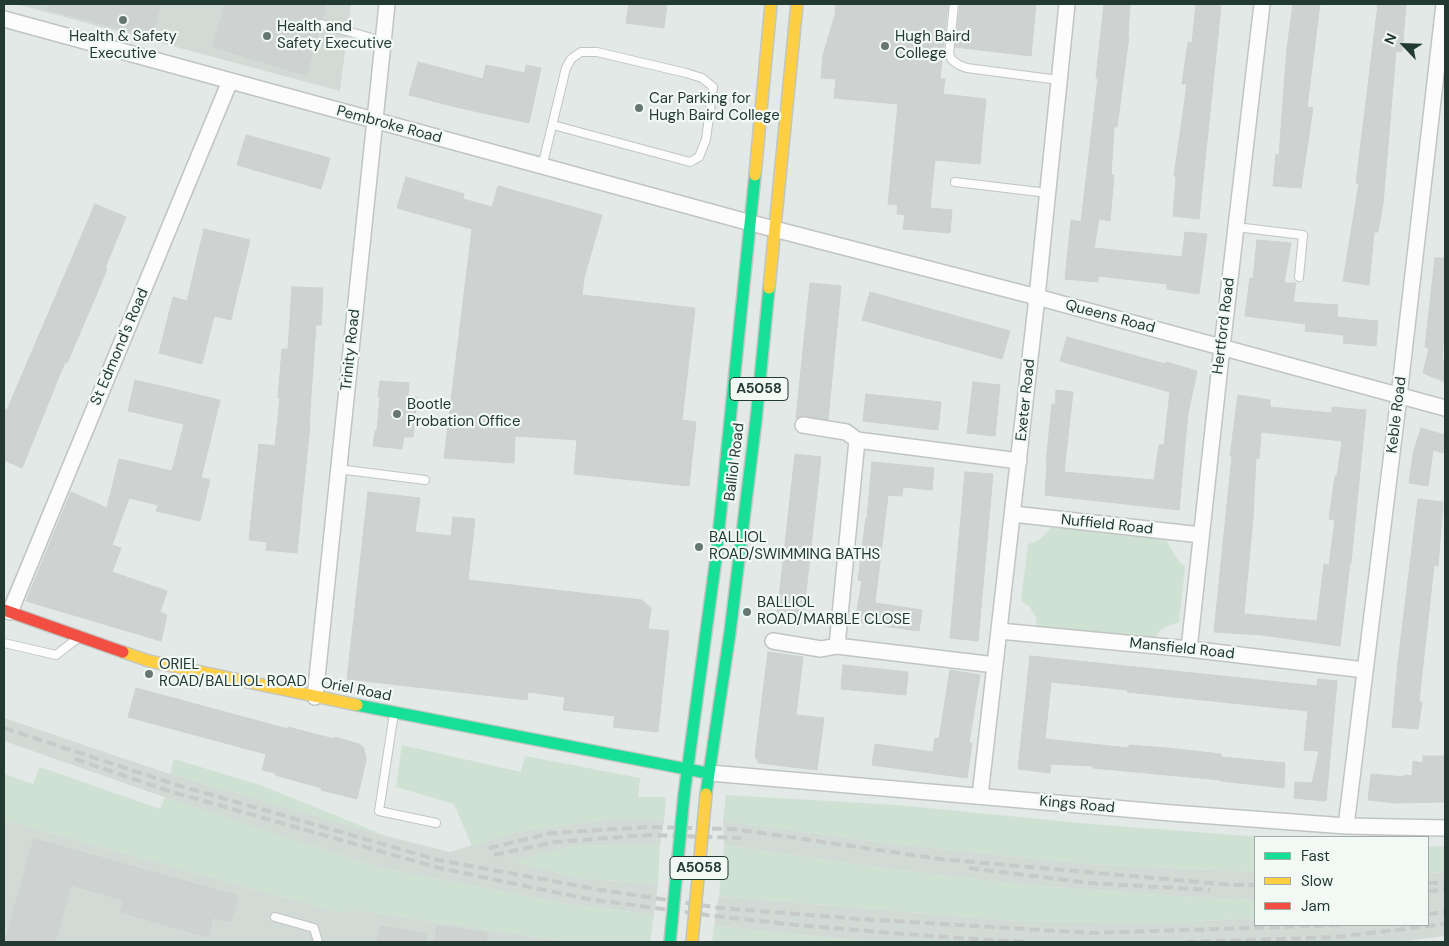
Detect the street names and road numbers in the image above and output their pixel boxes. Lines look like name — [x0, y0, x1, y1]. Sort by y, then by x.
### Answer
street label: Pembroke Road — [334, 102, 444, 148]
street label: Hertford Road — [1209, 277, 1239, 375]
street label: St Edmond's Road — [87, 286, 153, 408]
street label: Queens Road — [1063, 296, 1157, 338]
street label: Trinity Road — [338, 308, 364, 392]
street label: Exeter Road — [1013, 358, 1039, 442]
street label: Keble Road — [1383, 376, 1411, 454]
road number: A5058 — [730, 378, 788, 400]
street label: Balliol Road — [721, 422, 749, 502]
street label: Nuffield Road — [1060, 511, 1154, 539]
street label: Mansfield Road — [1129, 635, 1235, 663]
street label: Oriel Road — [319, 674, 393, 706]
street label: Kings Road — [1038, 793, 1116, 817]
road number: A5058 — [670, 856, 728, 880]

